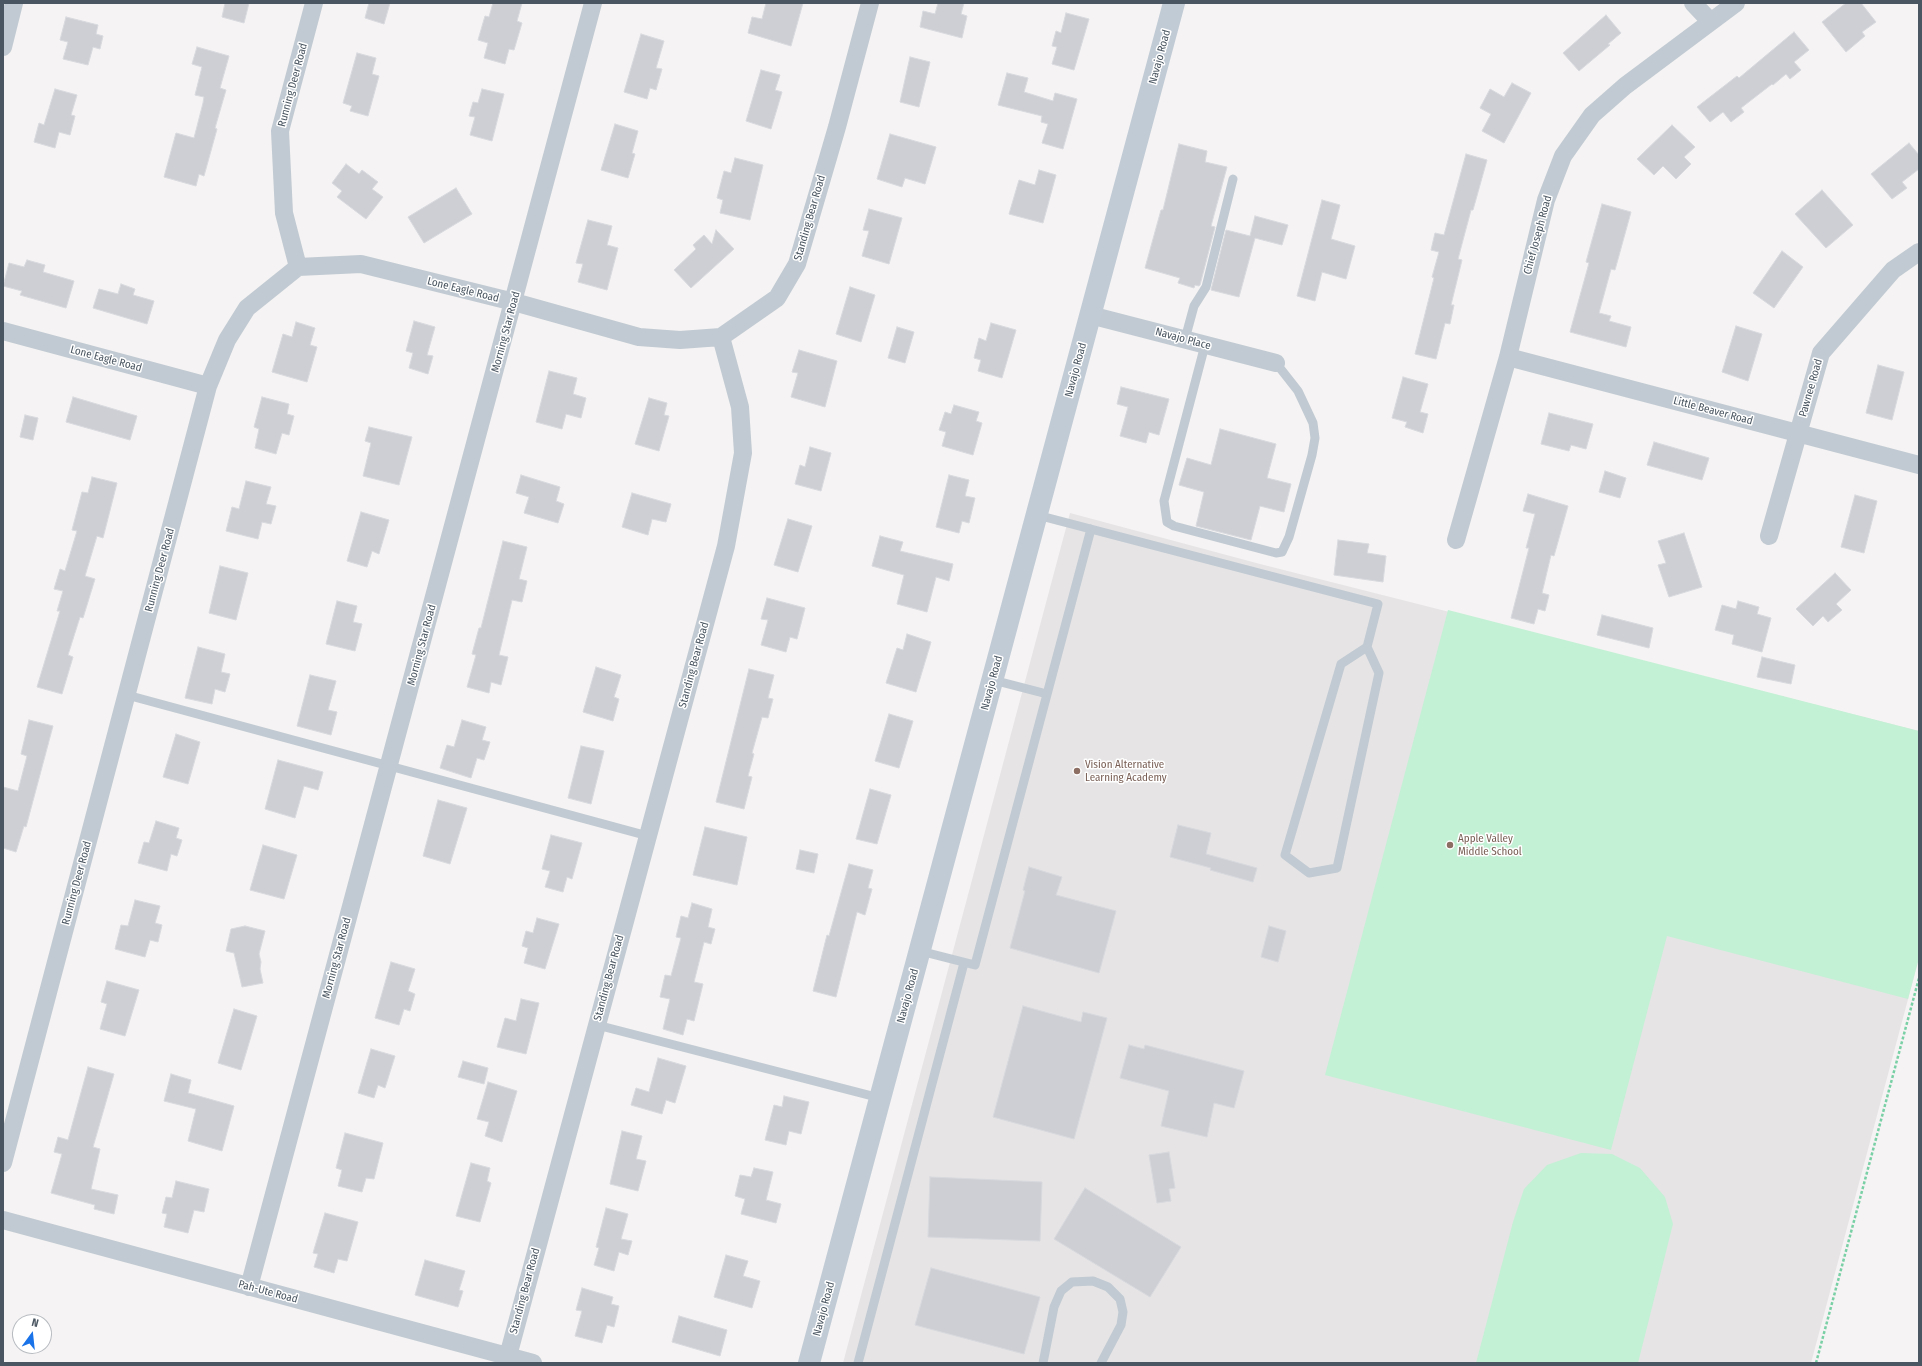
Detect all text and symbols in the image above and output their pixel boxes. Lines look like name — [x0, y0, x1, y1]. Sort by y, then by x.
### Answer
street label: Navajo Road — [1146, 28, 1174, 86]
street label: Running Deer Road — [275, 42, 311, 128]
street label: Standing Bear Road — [791, 174, 829, 262]
street label: Chief Joseph Road — [1521, 194, 1555, 276]
street label: Lone Eagle Road — [426, 275, 500, 305]
street label: Morning Star Road — [489, 290, 523, 374]
street label: Navajo Place — [1154, 325, 1212, 353]
street label: Navajo Road — [1062, 341, 1090, 399]
street label: Lone Eagle Road — [69, 343, 143, 375]
street label: Pawnee Road — [1796, 357, 1826, 419]
street label: Little Beaver Road — [1672, 394, 1754, 428]
street label: Running Deer Road — [142, 527, 178, 613]
street label: Morning Star Road — [405, 603, 439, 687]
street label: Standing Bear Road — [676, 621, 712, 709]
street label: Navajo Road — [978, 654, 1006, 712]
place label: Vision Alternative Learning Academy — [1085, 758, 1167, 784]
marker: Vision Alternative Learning Academy — [1072, 766, 1082, 776]
place label: Apple Valley Middle School — [1458, 832, 1522, 858]
street label: Running Deer Road — [59, 840, 95, 926]
marker: Apple Valley Middle School — [1445, 840, 1455, 850]
street label: Morning Star Road — [320, 916, 354, 1000]
street label: Standing Bear Road — [591, 934, 627, 1022]
street label: Navajo Road — [894, 967, 922, 1025]
street label: Standing Bear Road — [507, 1247, 543, 1335]
street label: Pah-Ute Road — [237, 1278, 299, 1306]
street label: Navajo Road — [810, 1280, 838, 1338]
north arrow — [12, 1314, 52, 1354]
text: N — [30, 1316, 40, 1330]

